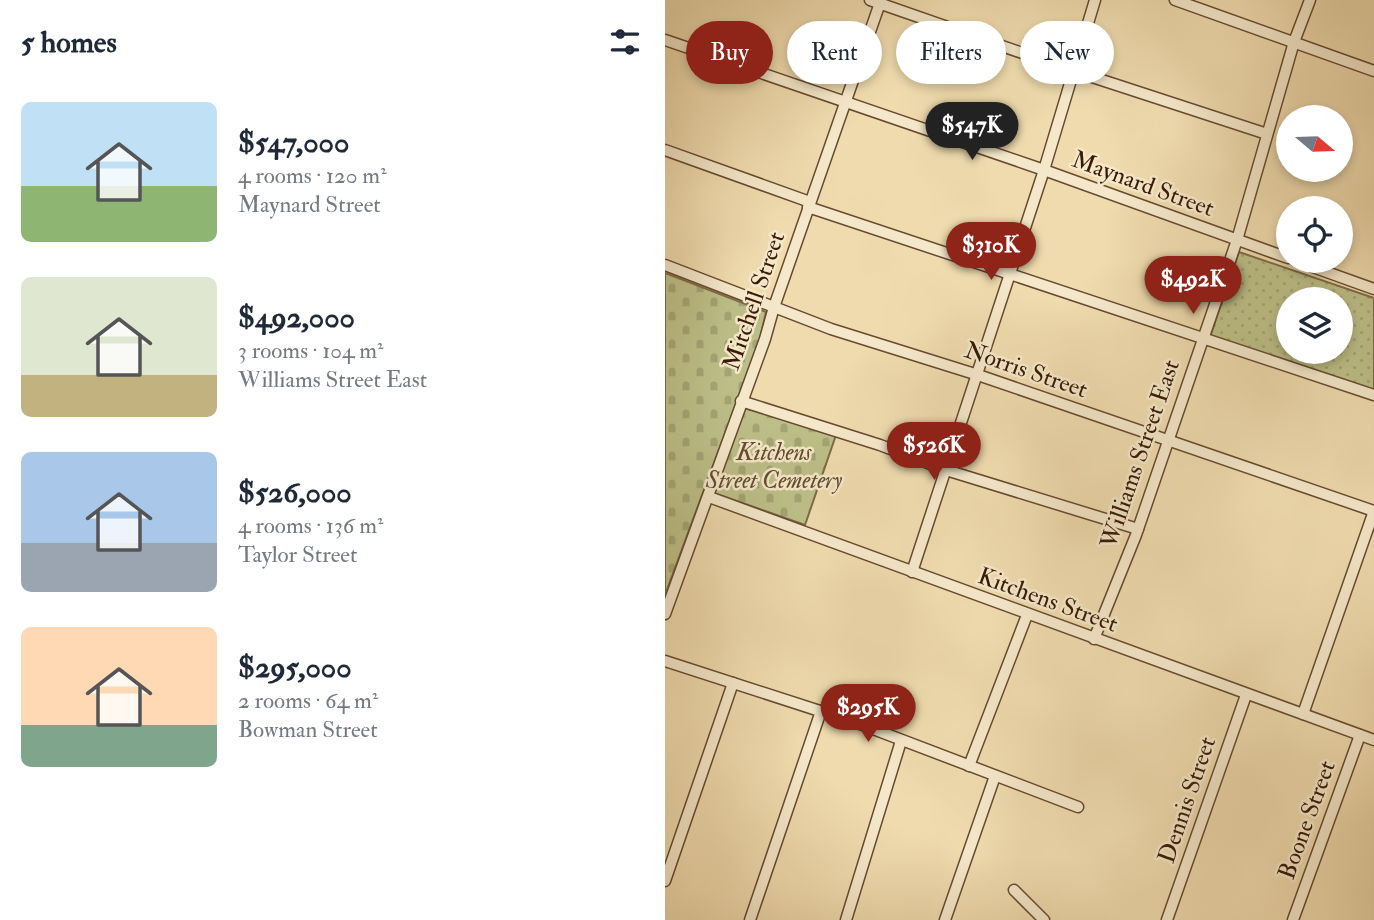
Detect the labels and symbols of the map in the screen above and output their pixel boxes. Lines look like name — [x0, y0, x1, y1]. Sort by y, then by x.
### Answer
pin: $547K — [923, 102, 1021, 162]
north arrow — [1276, 105, 1353, 182]
street label: Maynard Street — [1068, 144, 1219, 224]
pin: $310K — [942, 222, 1040, 282]
street label: Mitchell Street — [716, 227, 792, 374]
pin: $492K — [1144, 256, 1242, 316]
street label: Norris Street — [960, 335, 1092, 406]
street label: Williams Street East — [1093, 355, 1187, 553]
pin: $526K — [885, 422, 983, 482]
park label: Kitchens Street Cemetery — [705, 437, 843, 496]
street label: Kitchens Street — [974, 560, 1122, 640]
pin: $295K — [819, 684, 917, 744]
street label: Dennis Street — [1151, 732, 1223, 867]
street label: Boone Street — [1271, 756, 1343, 884]

